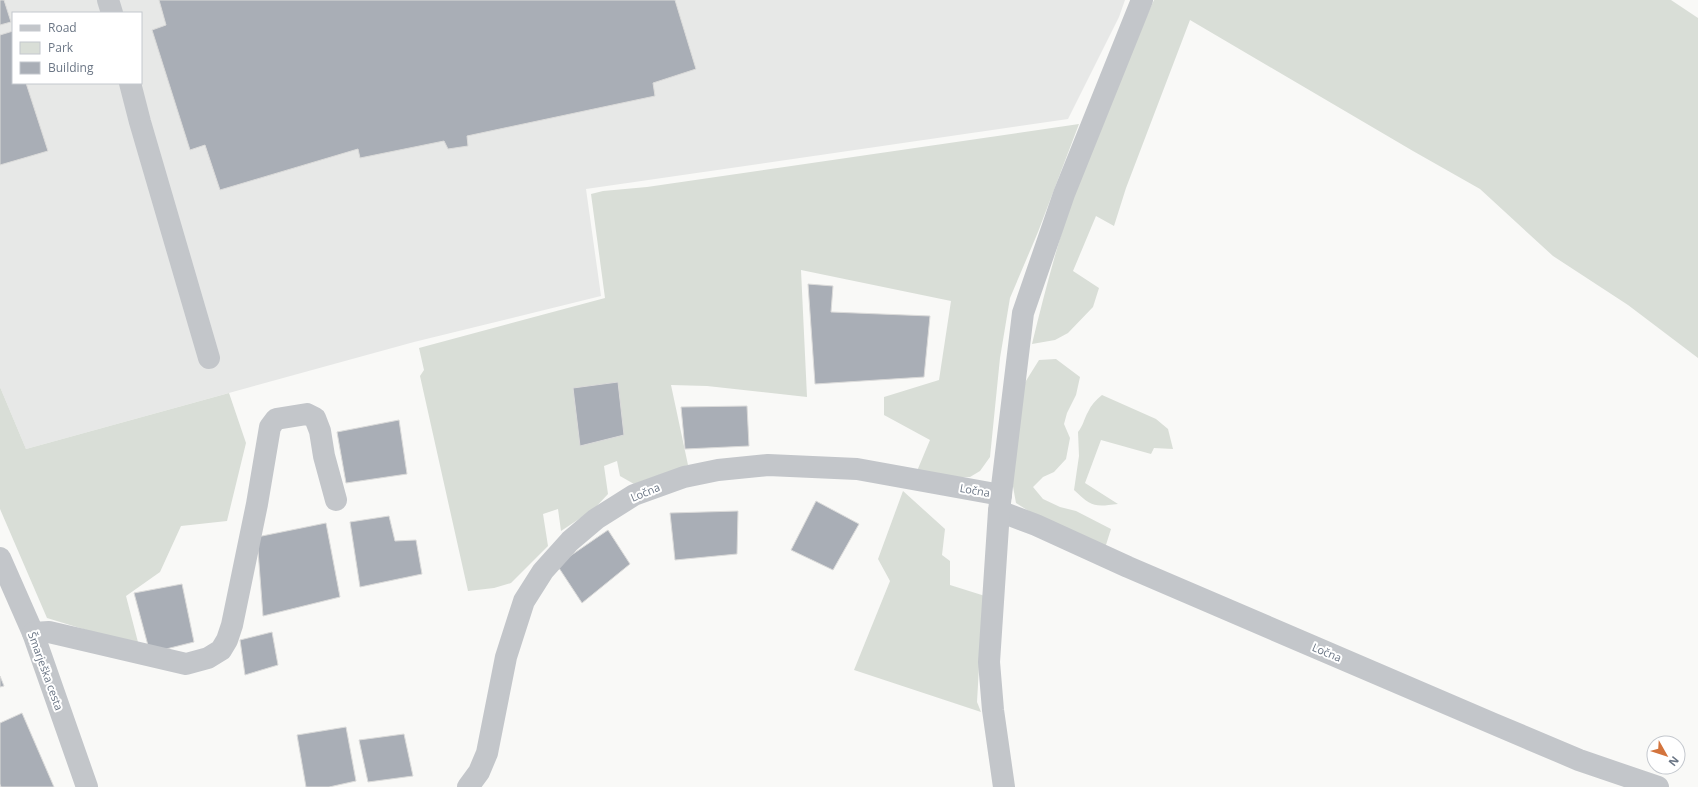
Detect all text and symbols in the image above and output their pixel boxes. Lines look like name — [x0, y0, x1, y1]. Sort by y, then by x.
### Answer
legend — [12, 12, 142, 84]
text: Road — [48, 19, 77, 36]
text: Park — [48, 39, 74, 56]
text: Building — [48, 59, 94, 76]
street label: Ločna — [628, 479, 662, 505]
street label: Ločna — [959, 480, 991, 500]
street label: Šmarješka cesta — [25, 630, 67, 712]
street label: Ločna — [1310, 639, 1344, 665]
north arrow — [1646, 735, 1686, 775]
text: N — [1666, 753, 1683, 770]

